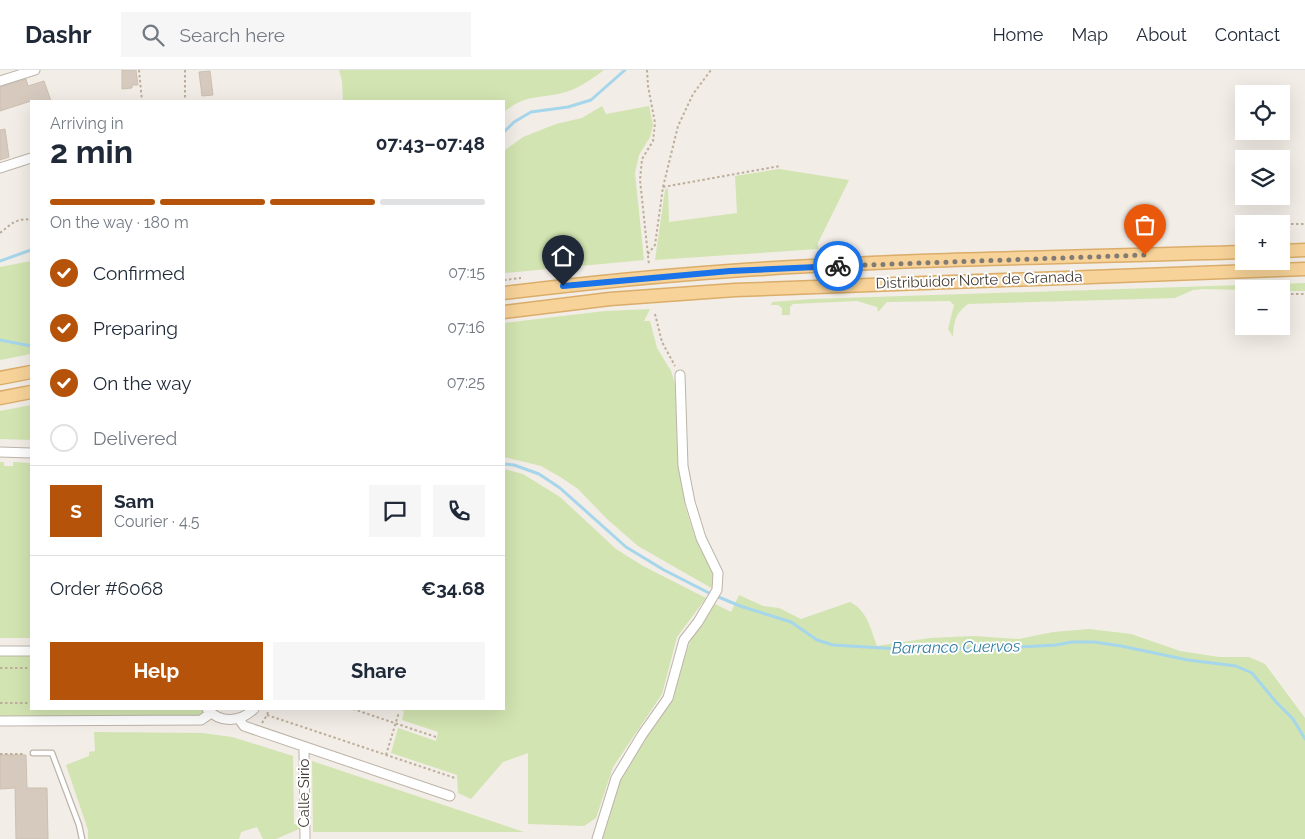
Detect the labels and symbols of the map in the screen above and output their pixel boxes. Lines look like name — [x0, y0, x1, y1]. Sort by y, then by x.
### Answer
pin — [1124, 204, 1166, 255]
pin — [542, 235, 584, 286]
courier — [813, 241, 863, 291]
street label: Distribuidor Norte de Granada — [875, 267, 1083, 293]
water label: Barranco Cuervos — [892, 636, 1021, 658]
street label: Calle Sirio — [295, 758, 313, 828]

